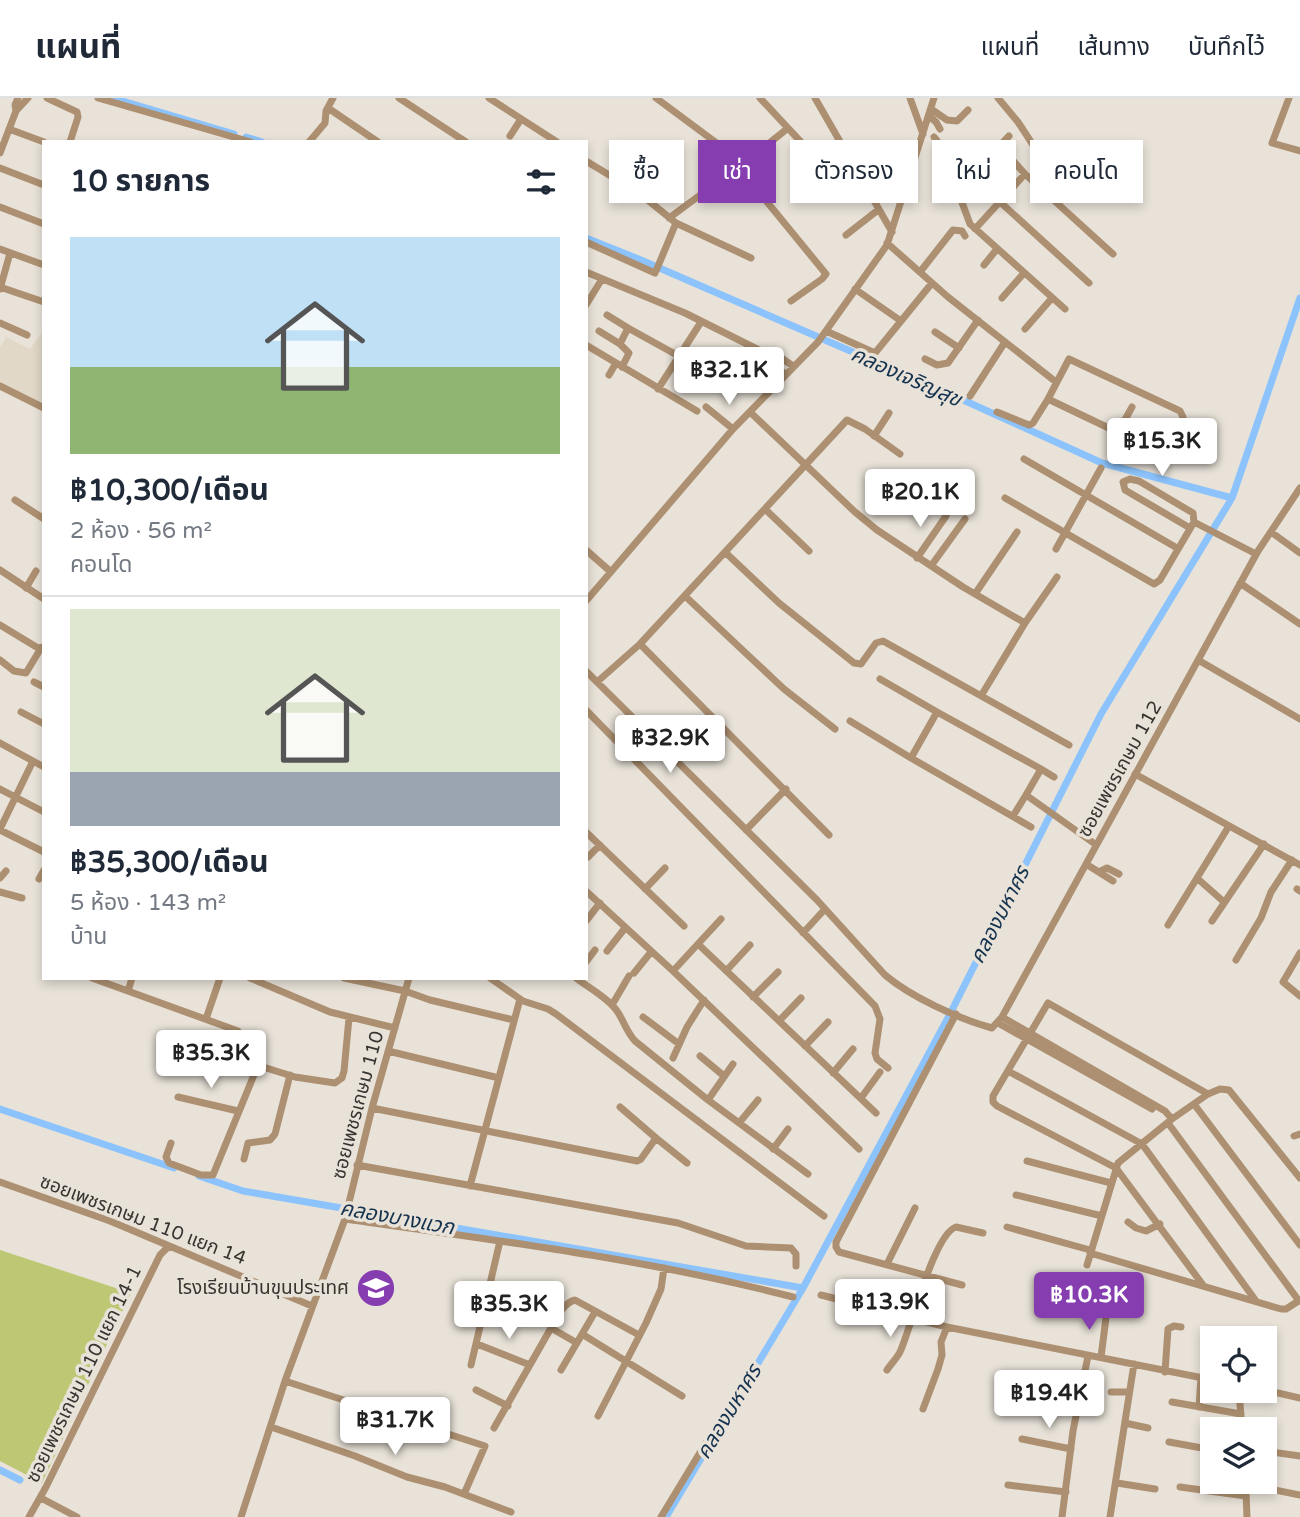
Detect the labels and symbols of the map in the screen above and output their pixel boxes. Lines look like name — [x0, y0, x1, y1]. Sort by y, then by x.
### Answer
water label: คลองเจริญสุข — [847, 342, 966, 413]
pin: ฿32.1K — [672, 348, 786, 407]
pin: ฿15.3K — [1105, 418, 1219, 478]
pin: ฿20.1K — [863, 470, 977, 529]
street label: ซอยเพชรเกษม 112 — [1073, 697, 1167, 841]
pin: ฿32.9K — [613, 716, 727, 775]
water label: คลองมหาศร — [965, 861, 1036, 968]
street label: ซอยเพชรเกษม 110 — [328, 1028, 388, 1181]
pin: ฿35.3K — [154, 1030, 268, 1090]
street label: ซอยเพชรเกษม 110 แยก 14 — [37, 1170, 249, 1270]
water label: คลองบางแวก — [338, 1196, 457, 1241]
street label: ซอยเพชรเกษม 110 แยก 14-1 — [22, 1262, 146, 1486]
school or university icon: โรงเรียนบ้านขุนประเทศ — [355, 1267, 397, 1309]
pin: ฿10.3K — [1032, 1272, 1146, 1332]
place label: โรงเรียนบ้านขุนประเทศ — [177, 1276, 349, 1299]
pin: ฿13.9K — [833, 1280, 947, 1339]
pin: ฿35.3K — [452, 1282, 566, 1341]
water label: คลองมหาศร — [691, 1359, 768, 1464]
pin: ฿19.4K — [992, 1370, 1106, 1430]
pin: ฿31.7K — [338, 1398, 452, 1457]

